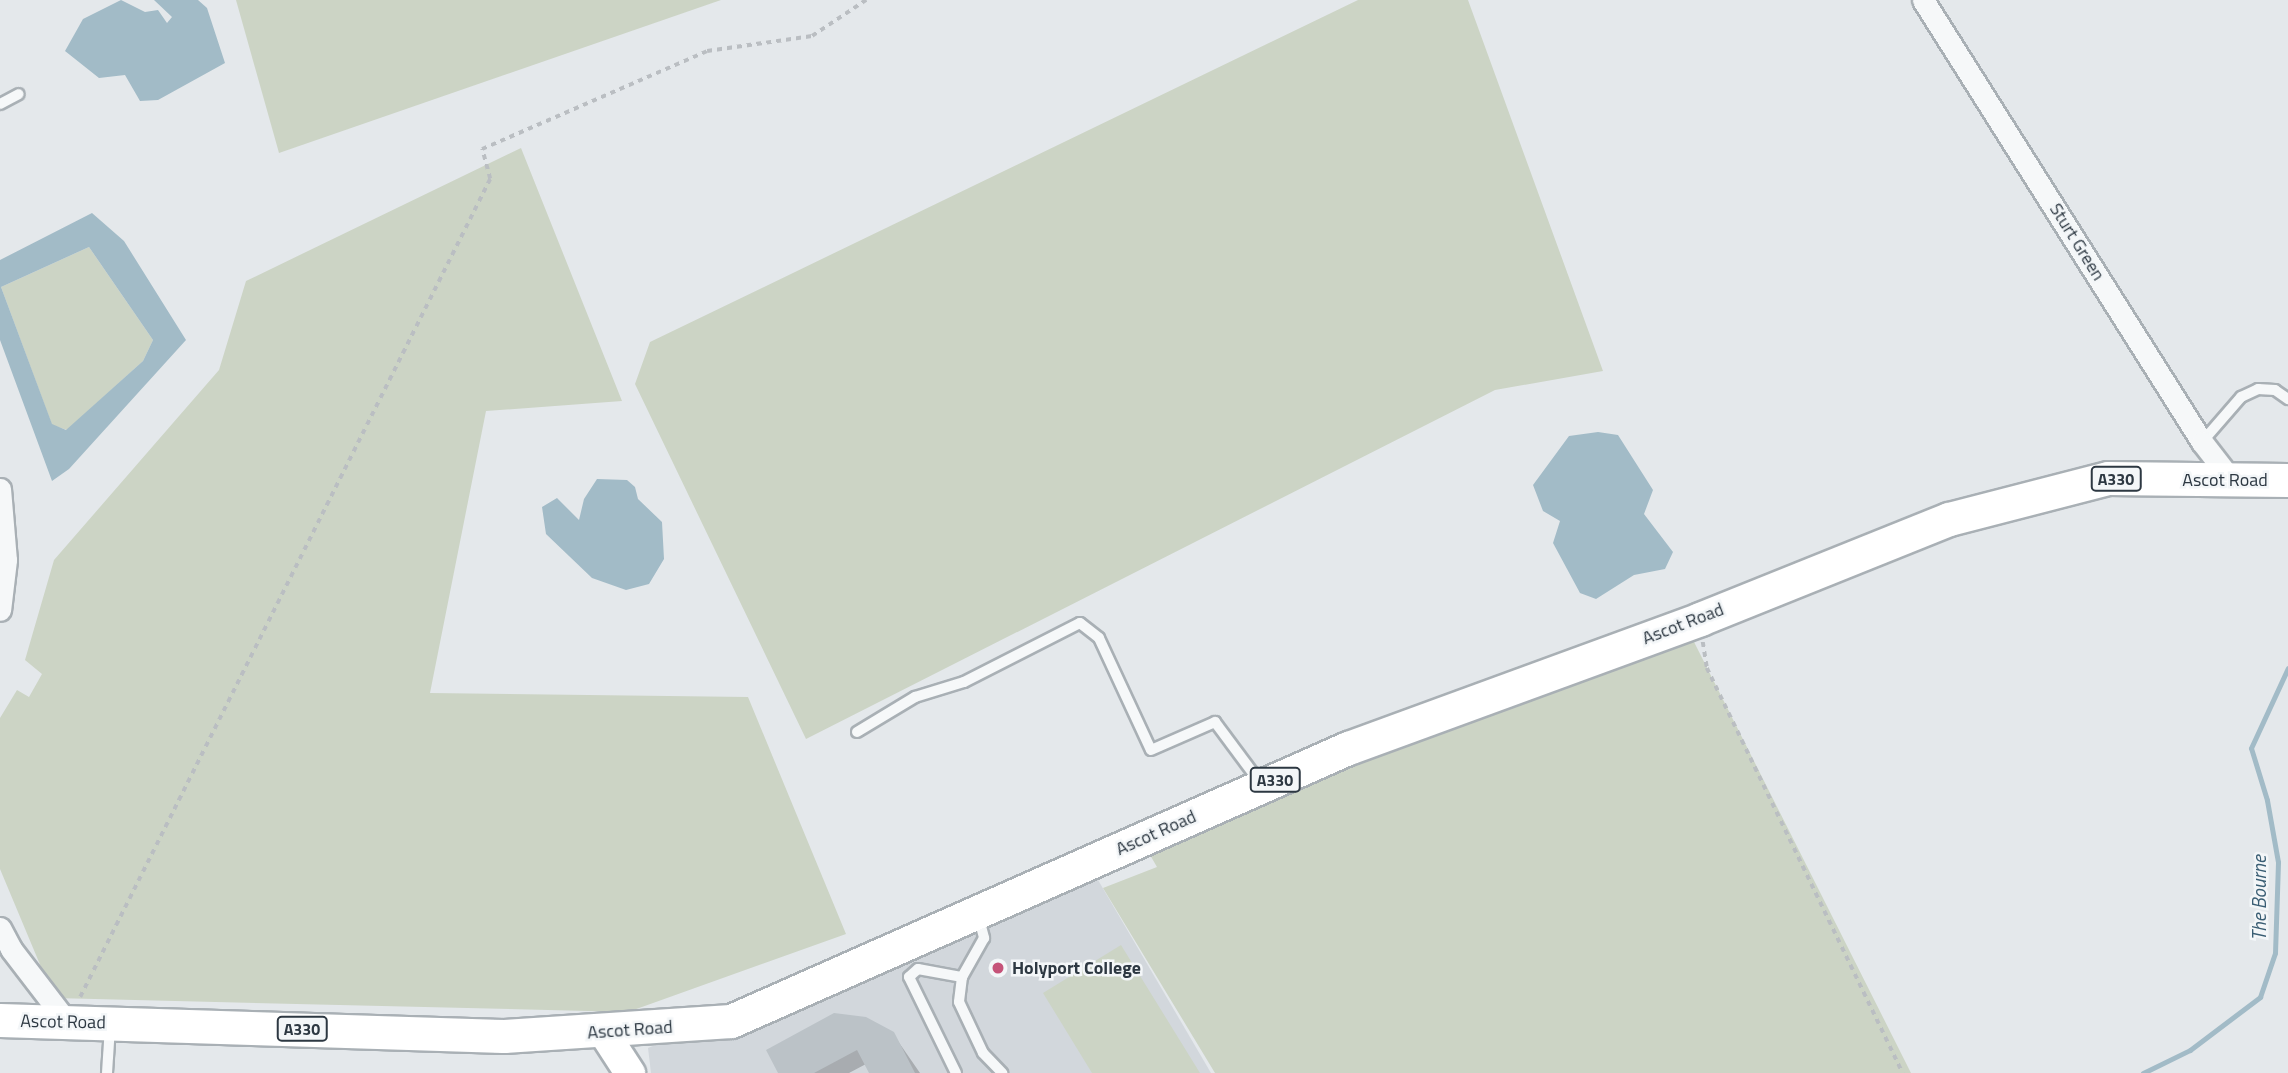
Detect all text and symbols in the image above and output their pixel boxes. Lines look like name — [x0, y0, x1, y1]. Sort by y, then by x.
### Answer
street label: Sturt Green — [2045, 199, 2109, 285]
road number: A330 — [2090, 466, 2142, 492]
street label: Ascot Road — [2182, 469, 2268, 491]
street label: Ascot Road — [1639, 599, 1727, 649]
road number: A330 — [1249, 768, 1301, 792]
street label: Ascot Road — [1113, 806, 1199, 860]
water label: The Bourne — [2248, 855, 2270, 941]
place label: Holyport College — [1012, 957, 1141, 979]
marker: Holyport College — [990, 960, 1006, 976]
street label: Ascot Road — [20, 1010, 106, 1034]
road number: A330 — [276, 1016, 328, 1042]
street label: Ascot Road — [587, 1016, 673, 1044]

